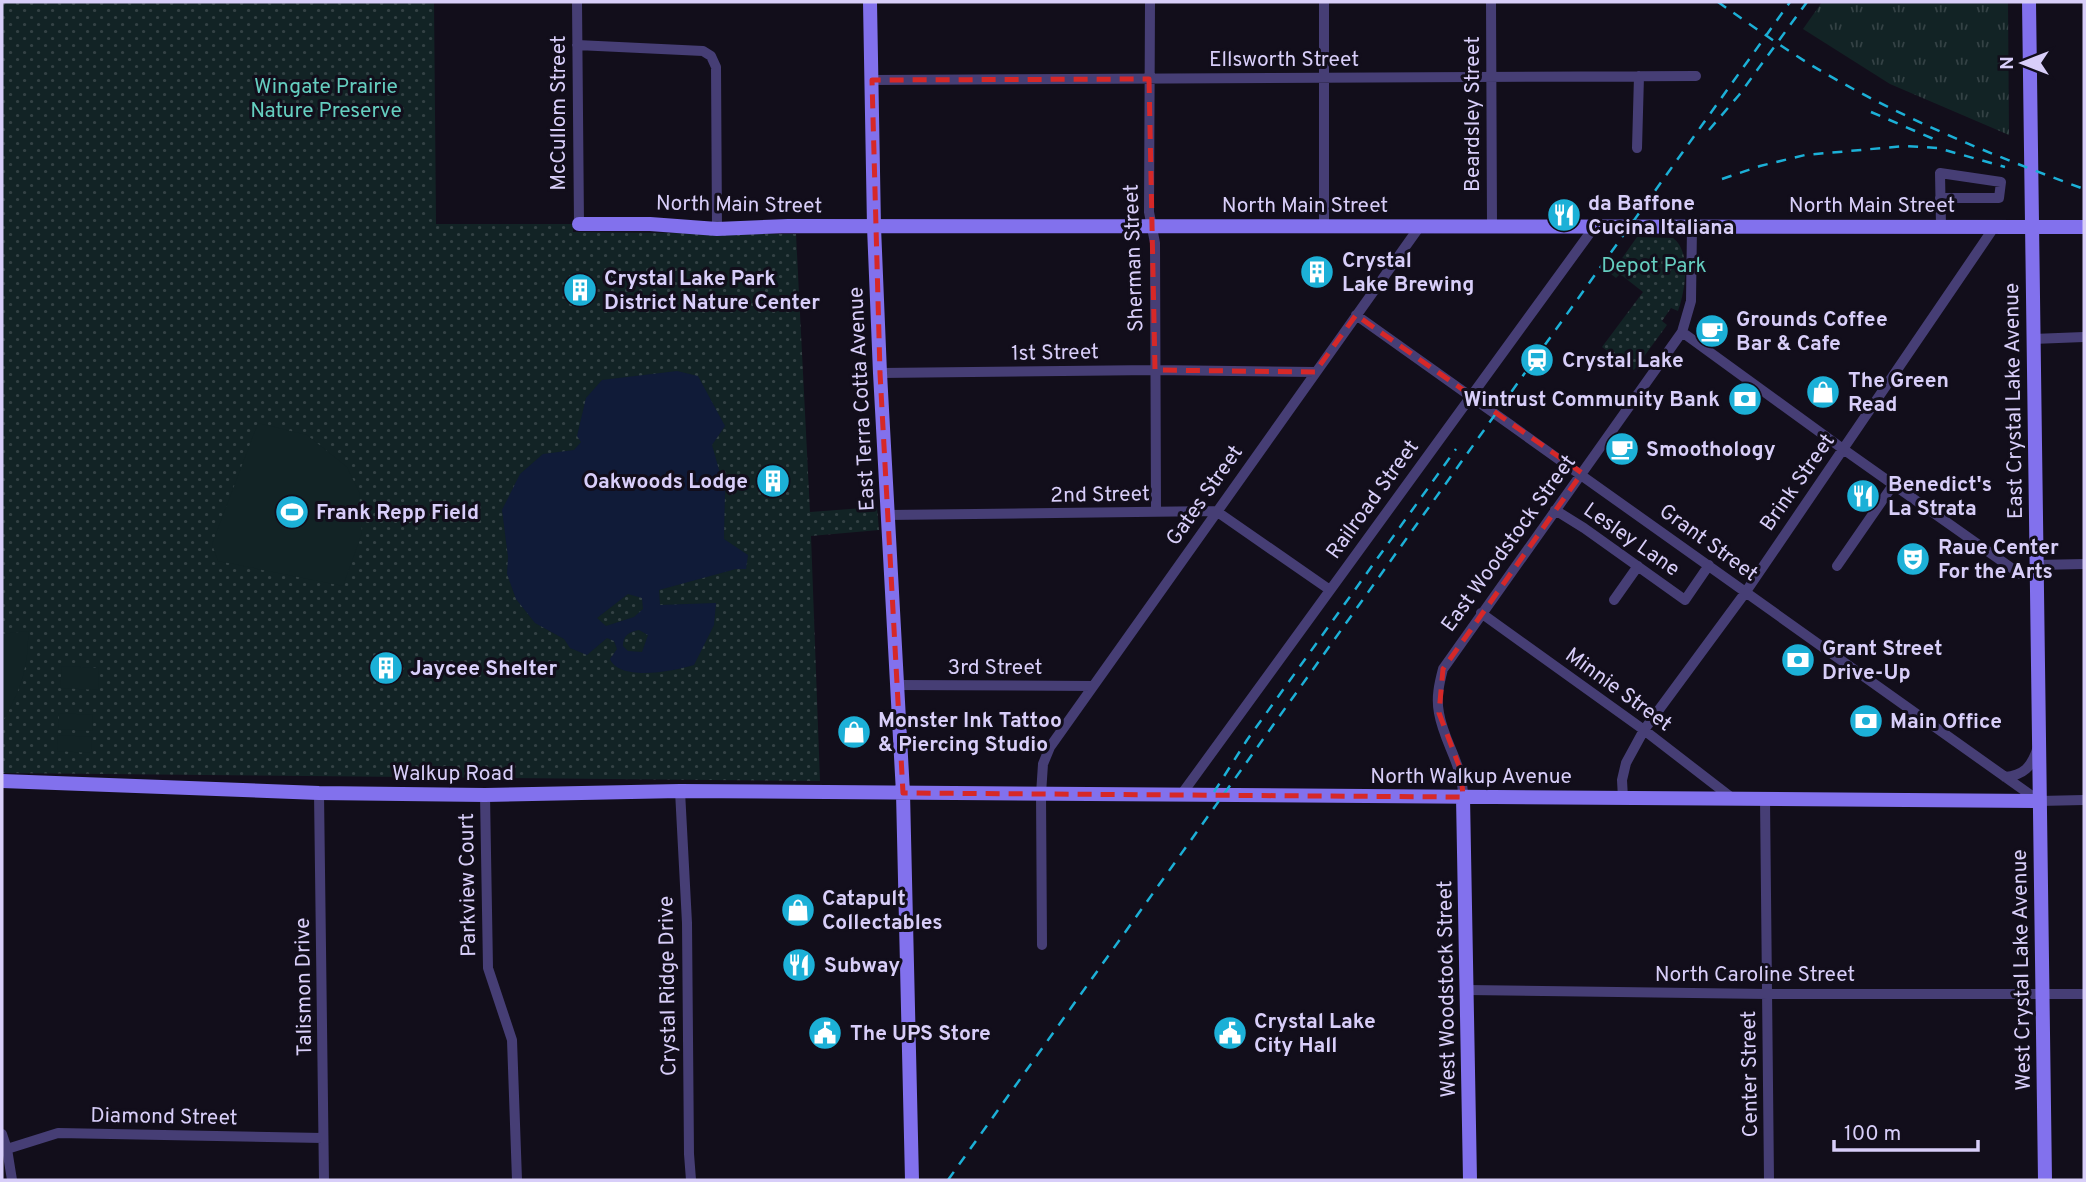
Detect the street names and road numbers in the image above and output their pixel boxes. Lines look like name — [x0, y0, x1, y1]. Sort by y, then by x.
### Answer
street label: McCullom Street — [546, 35, 573, 191]
street label: Beardsley Street — [1460, 36, 1487, 192]
street label: Ellsworth Street — [1209, 47, 1359, 74]
street label: Sherman Street — [1118, 183, 1151, 332]
street label: North Main Street — [656, 191, 822, 220]
street label: North Main Street — [1222, 193, 1388, 220]
street label: North Main Street — [1789, 193, 1955, 220]
street label: East Crystal Lake Avenue — [1999, 283, 2030, 519]
street label: East Terra Cotta Avenue — [843, 286, 882, 512]
street label: 1st Street — [1011, 339, 1099, 368]
street label: Brink Street — [1755, 429, 1842, 537]
street label: Railroad Street — [1321, 435, 1426, 565]
street label: Gates Street — [1161, 440, 1250, 551]
street label: East Woodstock Street — [1436, 450, 1583, 638]
street label: 2nd Street — [1050, 481, 1150, 510]
street label: Lesley Lane — [1578, 497, 1685, 583]
street label: Grant Street — [1653, 498, 1763, 588]
street label: Minnie Street — [1559, 642, 1677, 738]
street label: 3rd Street — [948, 655, 1042, 682]
street label: Walkup Road — [392, 761, 514, 788]
street label: North Walkup Avenue — [1370, 764, 1572, 791]
street label: Parkview Court — [454, 813, 483, 957]
street label: West Crystal Lake Avenue — [2007, 849, 2038, 1091]
street label: West Woodstock Street — [1432, 880, 1463, 1098]
street label: Crystal Ridge Drive — [653, 896, 684, 1076]
street label: Talismon Drive — [290, 917, 319, 1057]
street label: North Caroline Street — [1655, 962, 1855, 989]
street label: Center Street — [1736, 1010, 1765, 1138]
street label: Diamond Street — [90, 1103, 238, 1132]

